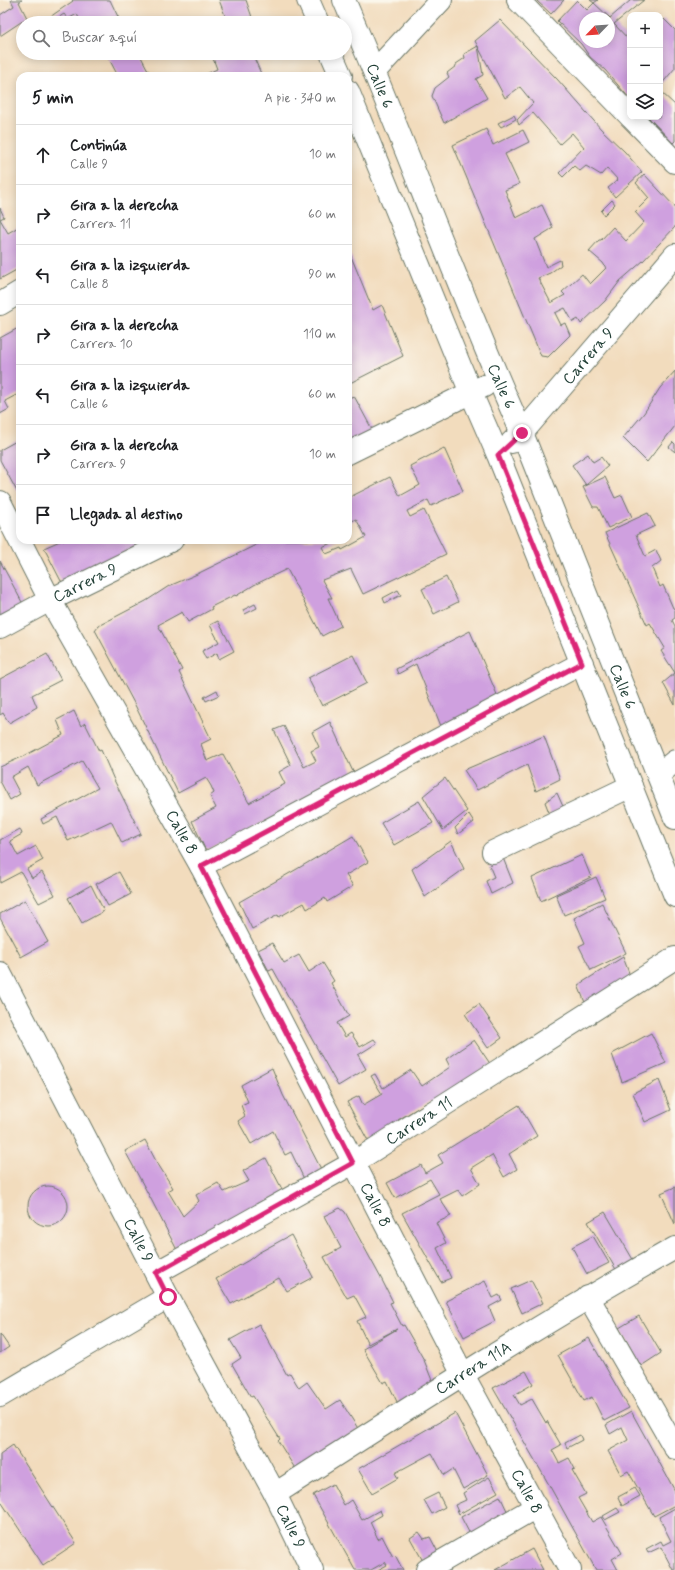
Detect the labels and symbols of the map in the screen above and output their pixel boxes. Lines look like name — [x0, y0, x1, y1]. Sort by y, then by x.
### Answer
north arrow — [579, 12, 615, 48]
street label: Calle 6 — [361, 60, 399, 111]
street label: Carrera 9 — [558, 323, 619, 389]
street label: Calle 6 — [482, 360, 520, 412]
route end — [513, 424, 531, 442]
street label: Carrera 9 — [50, 558, 121, 607]
street label: Calle 6 — [604, 661, 641, 712]
street label: Calle 8 — [161, 806, 203, 858]
street label: Carrera 11 — [382, 1092, 456, 1150]
street label: Calle 8 — [355, 1179, 396, 1231]
street label: Calle 9 — [119, 1215, 159, 1266]
route start — [159, 1288, 177, 1306]
street label: Carrera 11A — [431, 1336, 515, 1399]
street label: Calle 8 — [506, 1465, 548, 1517]
street label: Calle 9 — [271, 1501, 310, 1552]

